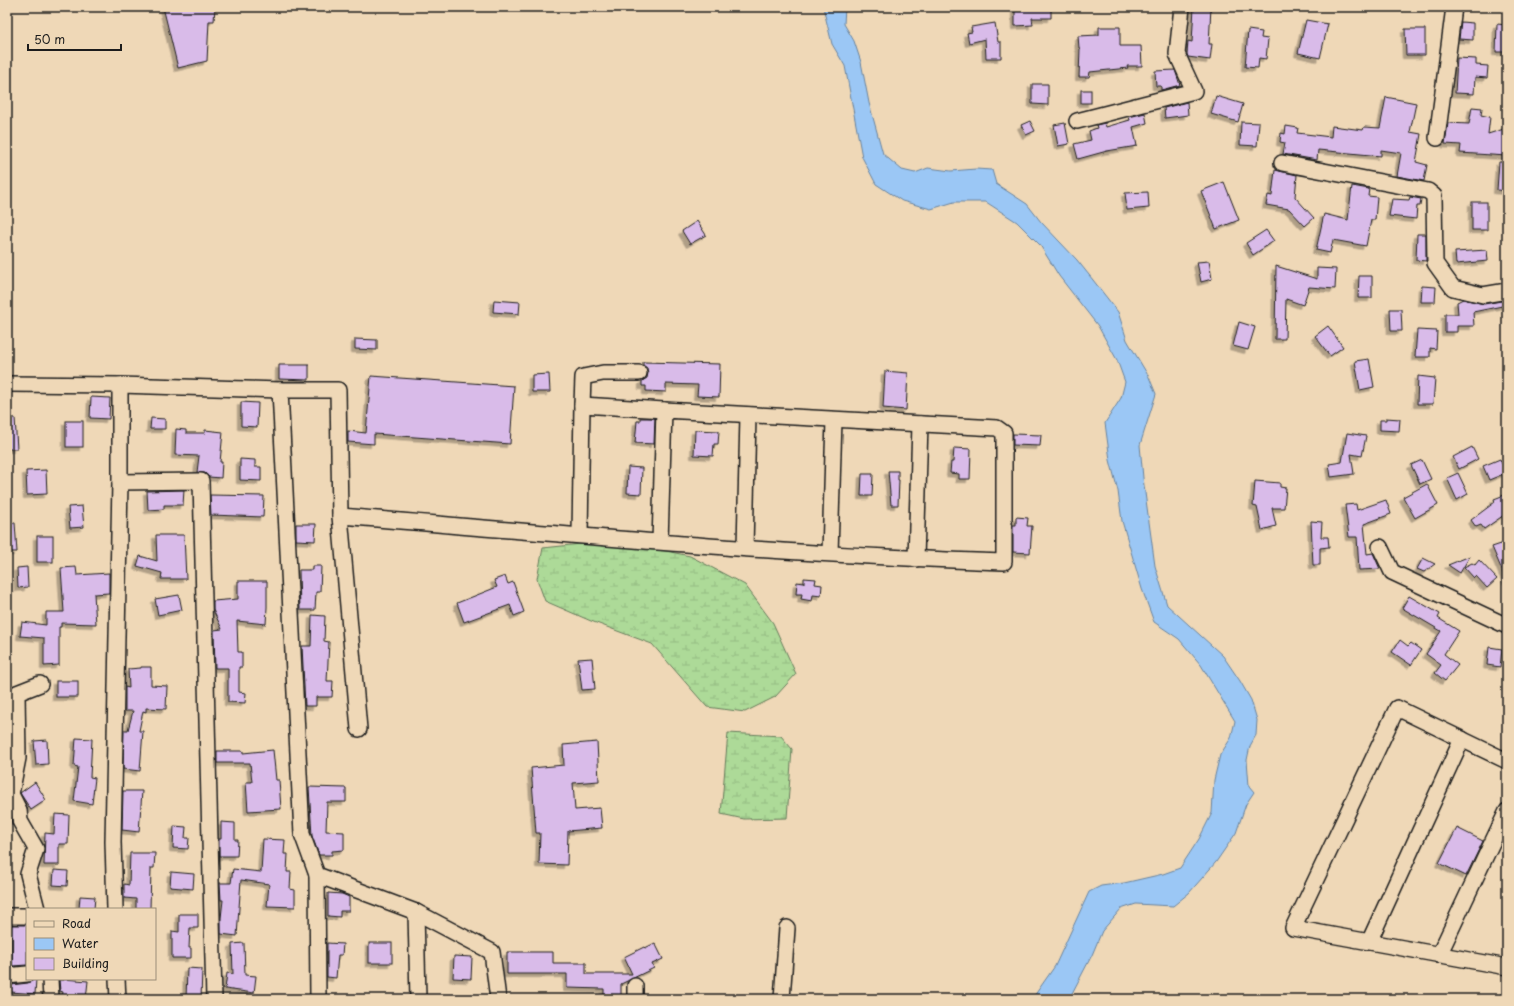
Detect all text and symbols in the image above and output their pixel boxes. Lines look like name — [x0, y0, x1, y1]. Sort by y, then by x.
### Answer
scale bar — [28, 26, 121, 52]
text: 50 m — [34, 30, 65, 48]
legend — [26, 908, 156, 980]
text: Road — [62, 914, 91, 932]
text: Water — [62, 934, 99, 952]
text: Building — [62, 954, 109, 972]

